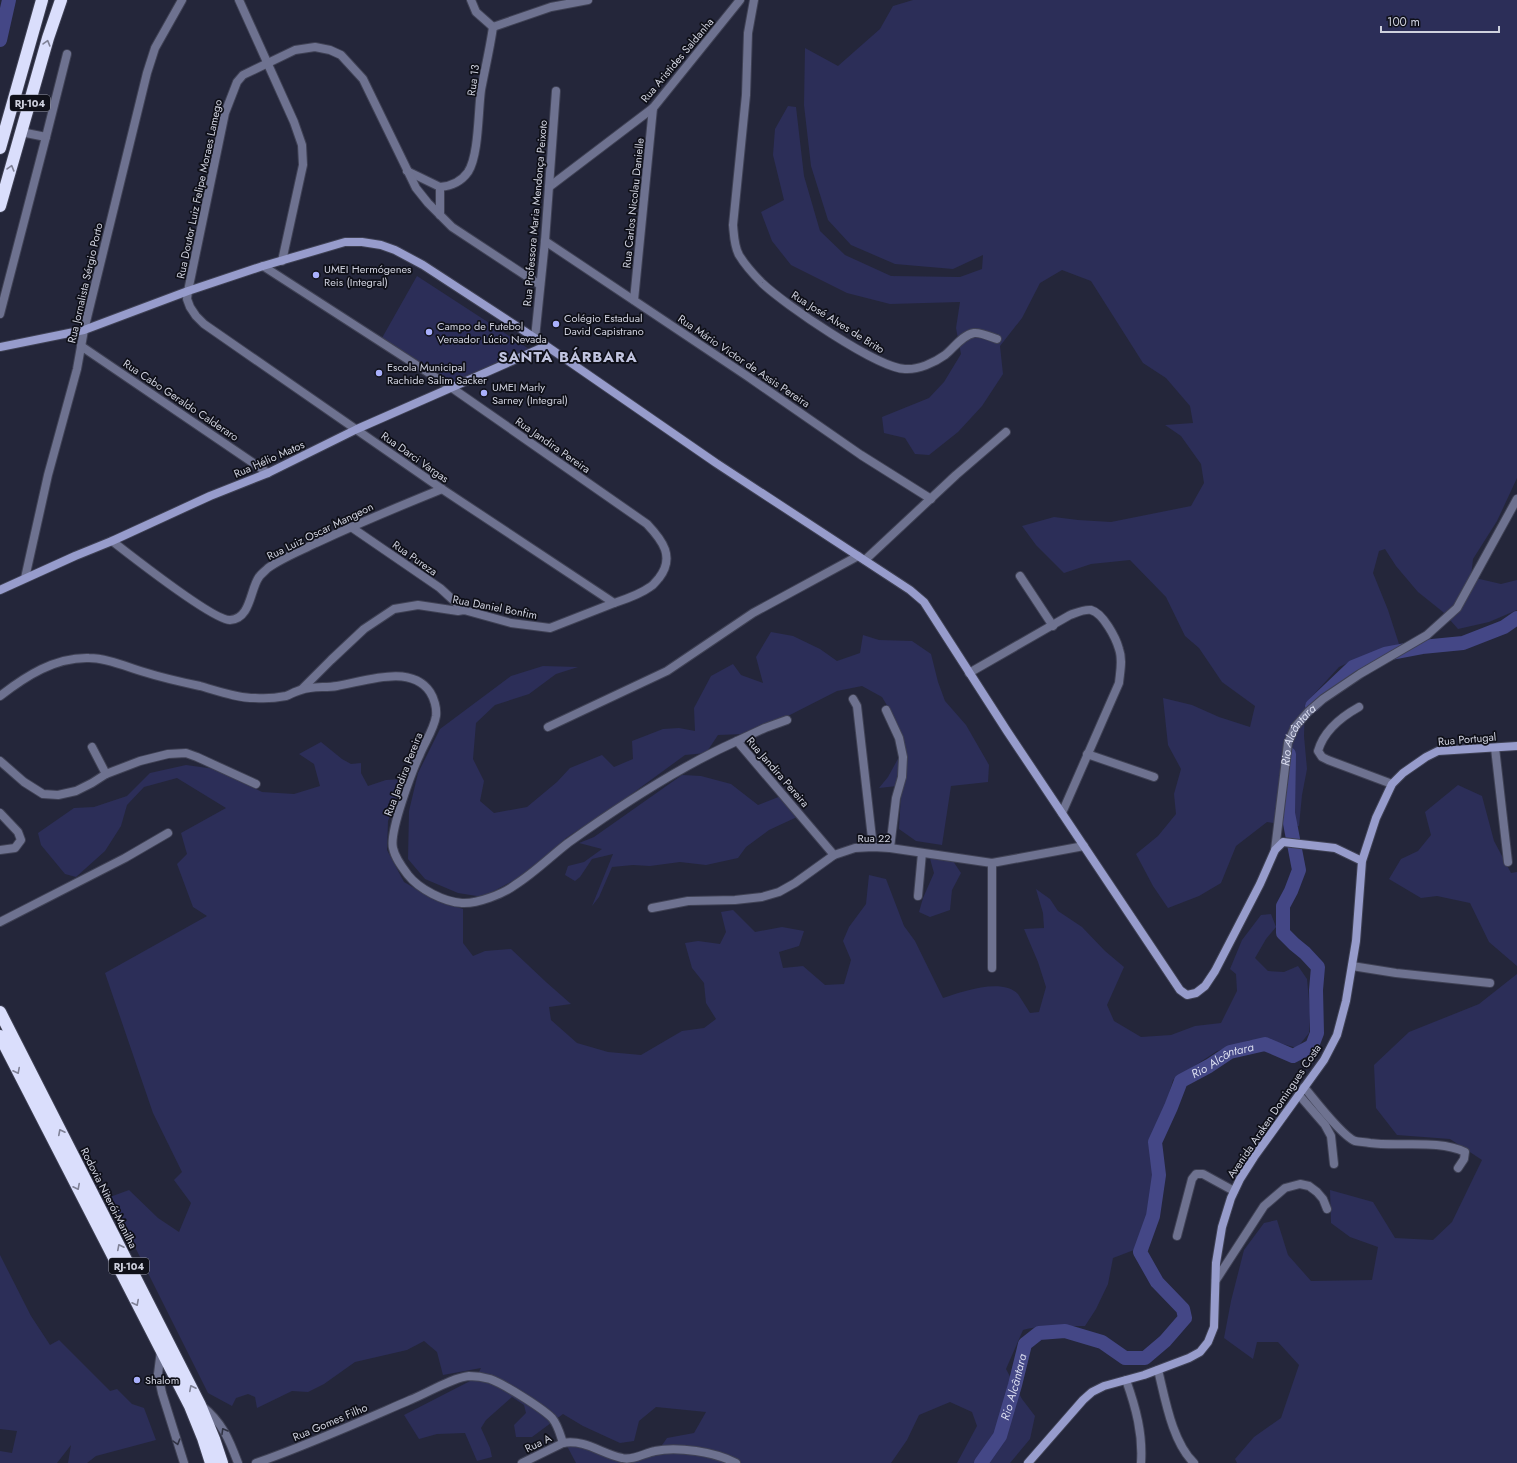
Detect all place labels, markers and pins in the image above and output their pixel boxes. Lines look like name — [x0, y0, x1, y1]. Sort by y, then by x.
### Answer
place label: UMEI Hermógenes Reis (Integral) — [324, 261, 412, 290]
marker: UMEI Hermógenes Reis (Integral) — [311, 270, 321, 280]
place label: Colégio Estadual David Capistrano — [564, 310, 644, 339]
place label: Campo de Futebol Vereador Lúcio Nevada — [437, 318, 547, 347]
marker: Colégio Estadual David Capistrano — [551, 319, 561, 329]
marker: Campo de Futebol Vereador Lúcio Nevada — [424, 327, 434, 337]
place label: Escola Municipal Rachide Salim Sacker — [387, 359, 487, 388]
marker: Escola Municipal Rachide Salim Sacker — [374, 368, 384, 378]
place label: UMEI Marly Sarney (Integral) — [492, 379, 568, 408]
marker: UMEI Marly Sarney (Integral) — [479, 388, 489, 398]
place label: Shalom — [145, 1372, 179, 1388]
marker: Shalom — [132, 1375, 142, 1385]

